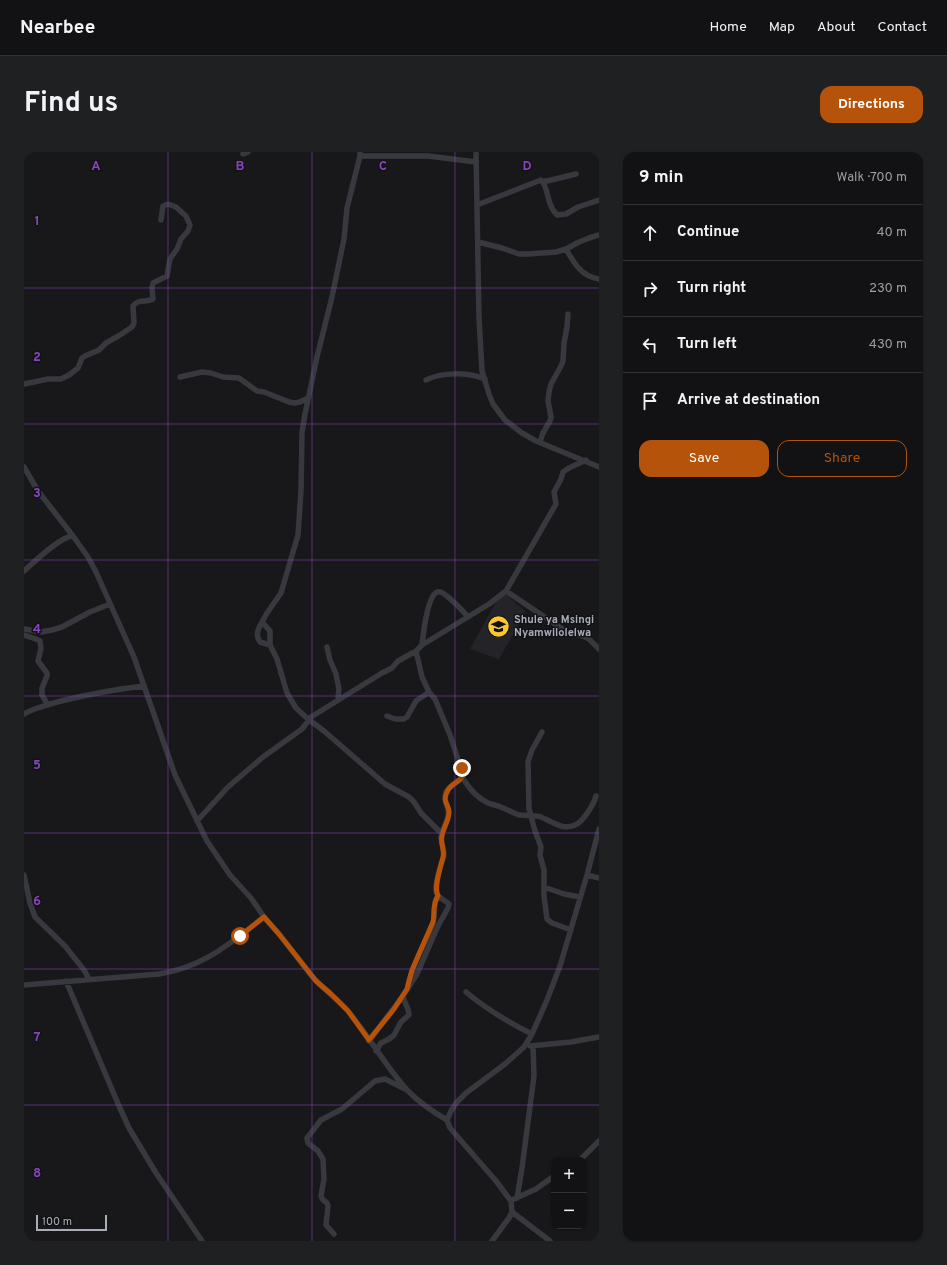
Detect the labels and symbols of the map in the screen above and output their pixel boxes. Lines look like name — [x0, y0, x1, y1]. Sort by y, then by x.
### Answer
text: A — [91, 159, 101, 175]
text: B — [236, 159, 245, 175]
text: C — [379, 159, 387, 175]
text: D — [522, 159, 532, 175]
text: 1 — [34, 214, 40, 230]
text: 2 — [33, 350, 41, 366]
text: 3 — [33, 486, 41, 502]
school or university icon: Shule ya Msingi Nyamwilolelwa — [485, 613, 511, 639]
place label: Shule ya Msingi Nyamwilolelwa — [514, 613, 594, 640]
text: 4 — [33, 622, 41, 638]
text: 5 — [33, 758, 41, 774]
route end — [453, 759, 471, 777]
text: 6 — [33, 894, 41, 910]
route start — [231, 927, 249, 945]
text: 7 — [34, 1030, 41, 1046]
text: 8 — [33, 1166, 41, 1182]
scale bar — [36, 1213, 107, 1232]

